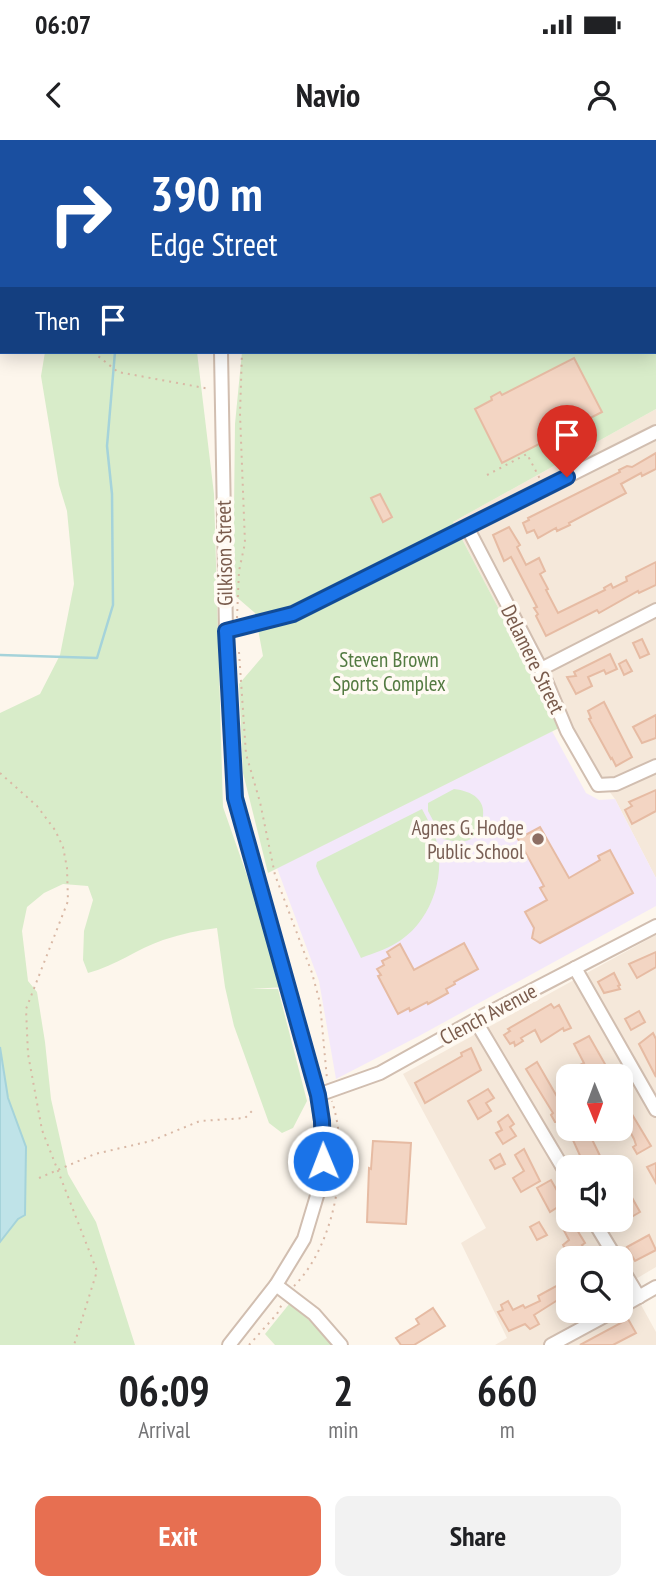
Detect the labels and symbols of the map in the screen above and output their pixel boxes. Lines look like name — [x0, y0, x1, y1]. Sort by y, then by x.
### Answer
pin — [537, 405, 597, 477]
street label: Gilkison Street — [210, 500, 238, 606]
street label: Delamere Street — [495, 600, 571, 718]
park label: Steven Brown Sports Complex — [332, 646, 446, 697]
place label: Agnes G. Hodge Public School — [411, 814, 524, 865]
marker: Agnes G. Hodge Public School — [530, 831, 546, 847]
street label: Clench Avenue — [435, 977, 541, 1051]
north arrow — [556, 1064, 634, 1141]
position arrow — [286, 1124, 360, 1198]

